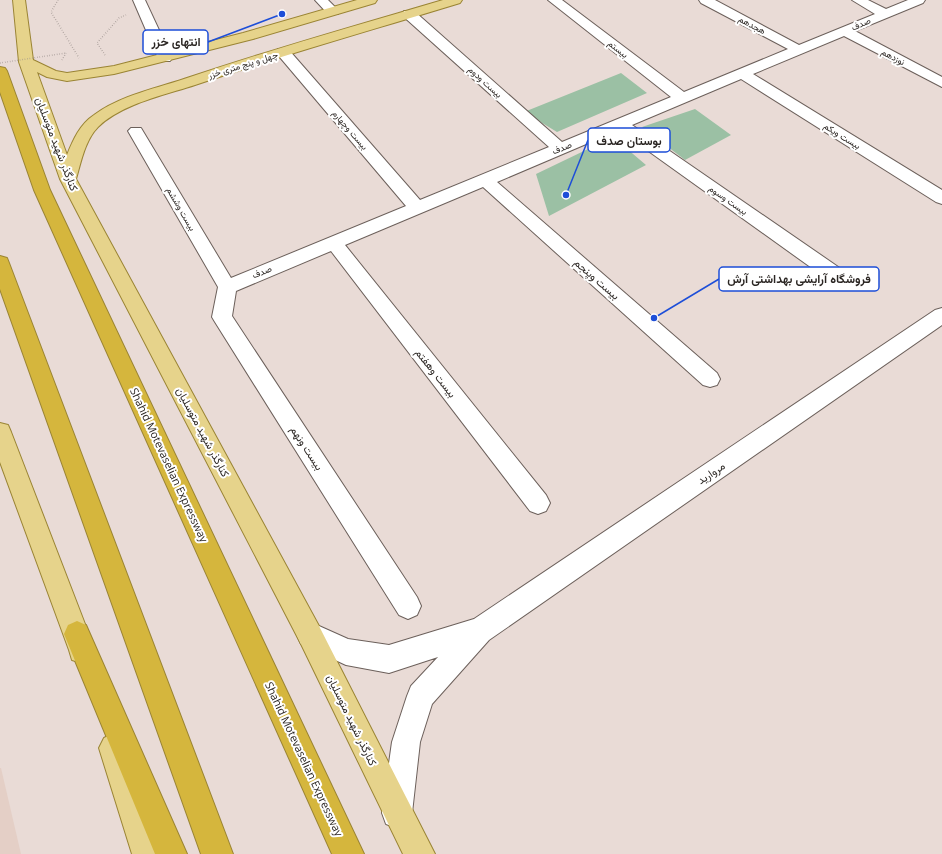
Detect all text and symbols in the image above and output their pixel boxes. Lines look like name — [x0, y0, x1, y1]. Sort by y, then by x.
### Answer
street label: هجدهم — [736, 12, 768, 37]
street label: صدف — [849, 13, 873, 33]
callout: انتهای خزر — [143, 30, 208, 54]
text: انتهای خزر — [150, 33, 201, 50]
street label: بیستم — [605, 37, 631, 61]
street label: نوزدهم — [879, 45, 908, 68]
street label: چهل و پنج متری خزر — [205, 48, 279, 82]
street label: بیست ودوم — [465, 63, 505, 101]
street label: کنارگذر شهید متوسلیان — [33, 95, 82, 193]
street label: بیست وچهارم — [329, 107, 372, 153]
street label: بیست ویکم — [821, 119, 864, 152]
callout: بوستان صدف — [588, 128, 670, 152]
text: بوستان صدف — [596, 132, 662, 149]
street label: صدف — [550, 138, 574, 157]
street label: بیست وسوم — [706, 181, 751, 218]
street label: بیست وششم — [164, 184, 199, 233]
street label: بیست وپنجم — [571, 255, 623, 303]
street label: صدف — [250, 262, 274, 281]
callout: فروشگاه آرایشی بهداشتی آرش — [719, 267, 879, 291]
text: فروشگاه آرایشی بهداشتی آرش — [727, 270, 871, 287]
street label: بیست وهفتم — [412, 345, 460, 401]
street label: کنارگذر شهید متوسلیان — [173, 384, 233, 479]
street label: Shahid Motevaselian Expressway — [127, 385, 212, 545]
street label: بیست ونهم — [287, 423, 327, 473]
street label: مروارید — [694, 458, 728, 487]
street label: کنارگذر شهید متوسلیان — [324, 672, 381, 768]
street label: Shahid Motevaselian Expressway — [262, 679, 347, 839]

